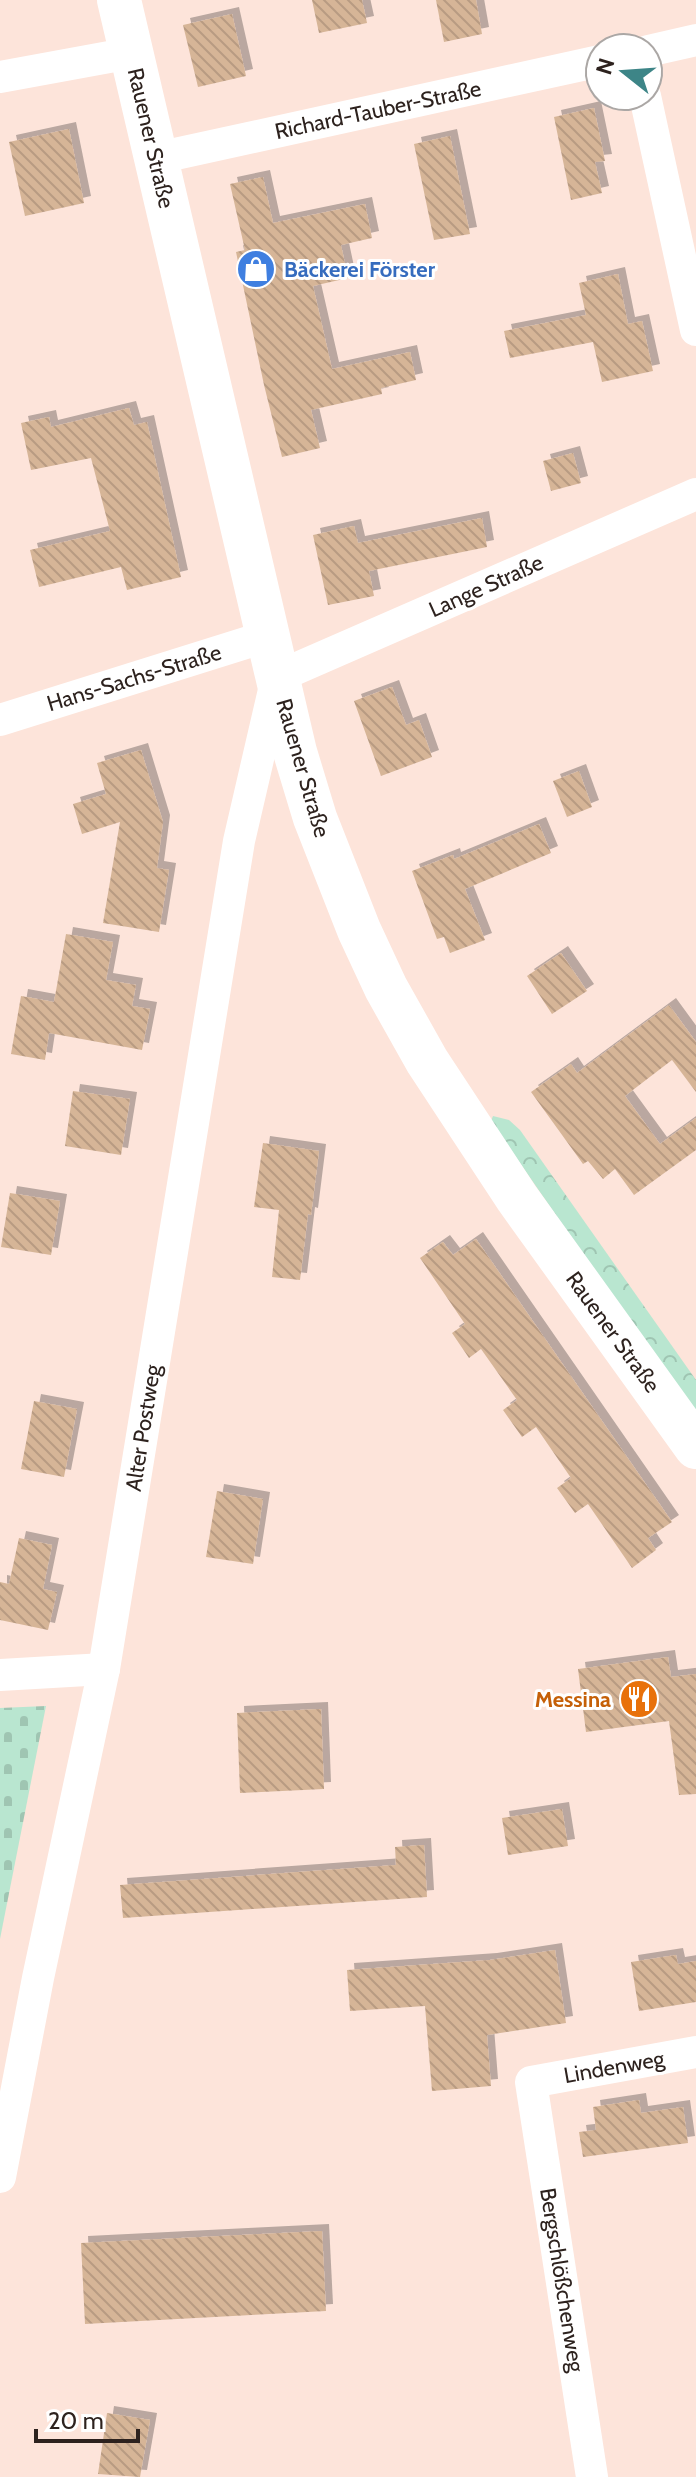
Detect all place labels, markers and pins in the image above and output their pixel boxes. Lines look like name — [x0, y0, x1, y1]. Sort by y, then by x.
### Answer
shop icon: Bäckerei Förster — [235, 248, 277, 290]
place label: Bäckerei Förster — [284, 256, 436, 283]
restaurant icon: Messina — [618, 1678, 660, 1720]
place label: Messina — [535, 1686, 611, 1713]

